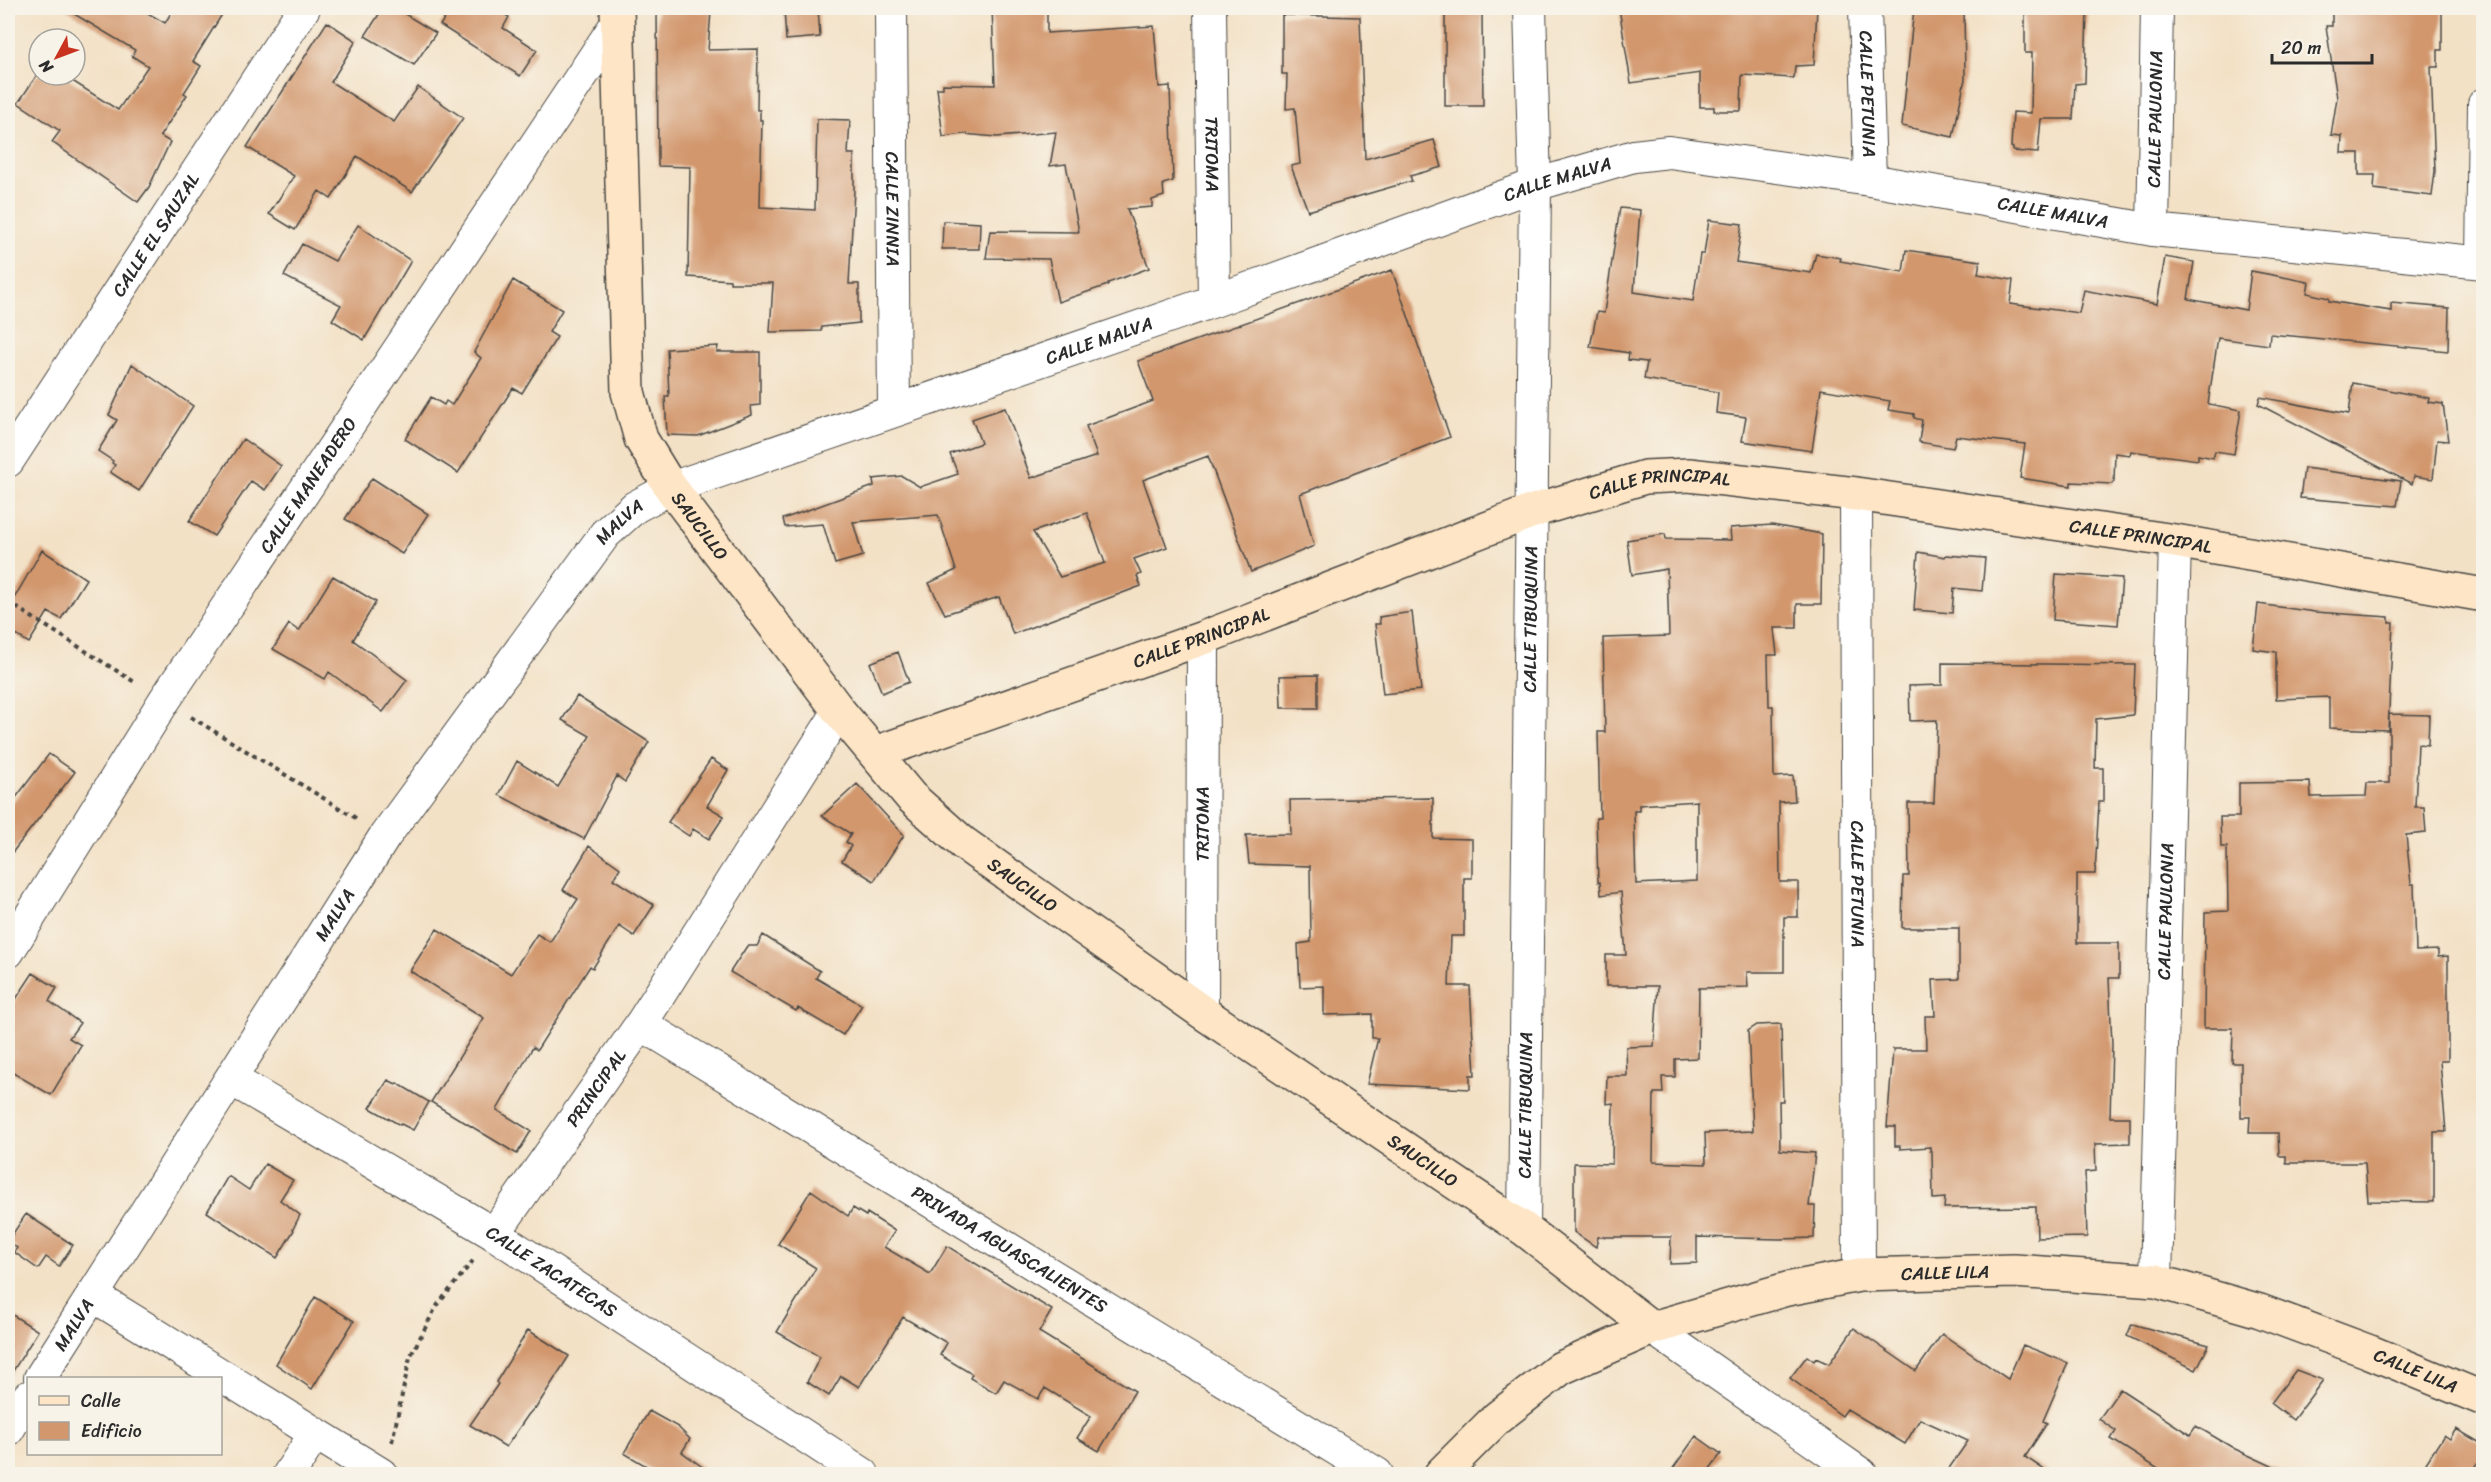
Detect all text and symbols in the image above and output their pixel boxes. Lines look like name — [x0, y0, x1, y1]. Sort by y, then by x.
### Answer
north arrow — [27, 27, 87, 87]
scale bar — [2272, 27, 2372, 65]
street label: CALLE PETUNIA — [1850, 30, 1885, 158]
text: 20 m — [2281, 32, 2321, 64]
street label: CALLE PAULONIA — [2138, 50, 2172, 188]
text: N — [31, 52, 61, 81]
street label: TRITOMA — [1195, 116, 1229, 192]
street label: CALLE MALVA — [1499, 147, 1615, 211]
street label: CALLE ZINNIA — [876, 151, 909, 267]
street label: CALLE EL SAUZAL — [103, 166, 208, 303]
street label: CALLE MALVA — [1995, 187, 2111, 238]
street label: CALLE MALVA — [1041, 307, 1157, 374]
street label: CALLE MANEADERO — [251, 410, 365, 560]
street label: CALLE PRINCIPAL — [1585, 459, 1733, 509]
street label: SAUCILLO — [663, 484, 737, 568]
street label: MALVA — [586, 490, 649, 551]
street label: CALLE PRINCIPAL — [2067, 510, 2215, 563]
street label: CALLE TIBUQUINA — [1514, 546, 1547, 693]
street label: CALLE PRINCIPAL — [1129, 598, 1275, 677]
street label: TRITOMA — [1186, 786, 1219, 862]
street label: CALLE PETUNIA — [1841, 821, 1874, 947]
street label: CALLE PAULONIA — [2148, 842, 2183, 980]
street label: SAUCILLO — [981, 849, 1064, 921]
street label: MALVA — [306, 882, 364, 948]
street label: CALLE TIBUQUINA — [1509, 1031, 1542, 1179]
street label: PRINCIPAL — [557, 1042, 635, 1134]
street label: SAUCILLO — [1381, 1125, 1465, 1196]
street label: PRIVADA AGUASCALIENTES — [905, 1177, 1114, 1322]
street label: CALLE ZACATECAS — [480, 1217, 624, 1326]
street label: CALLE LILA — [1901, 1256, 1990, 1290]
street label: MALVA — [45, 1292, 103, 1358]
street label: CALLE LILA — [2369, 1339, 2463, 1402]
legend — [27, 1377, 222, 1455]
text: Calle — [81, 1385, 121, 1417]
text: Edificio — [81, 1415, 142, 1447]

